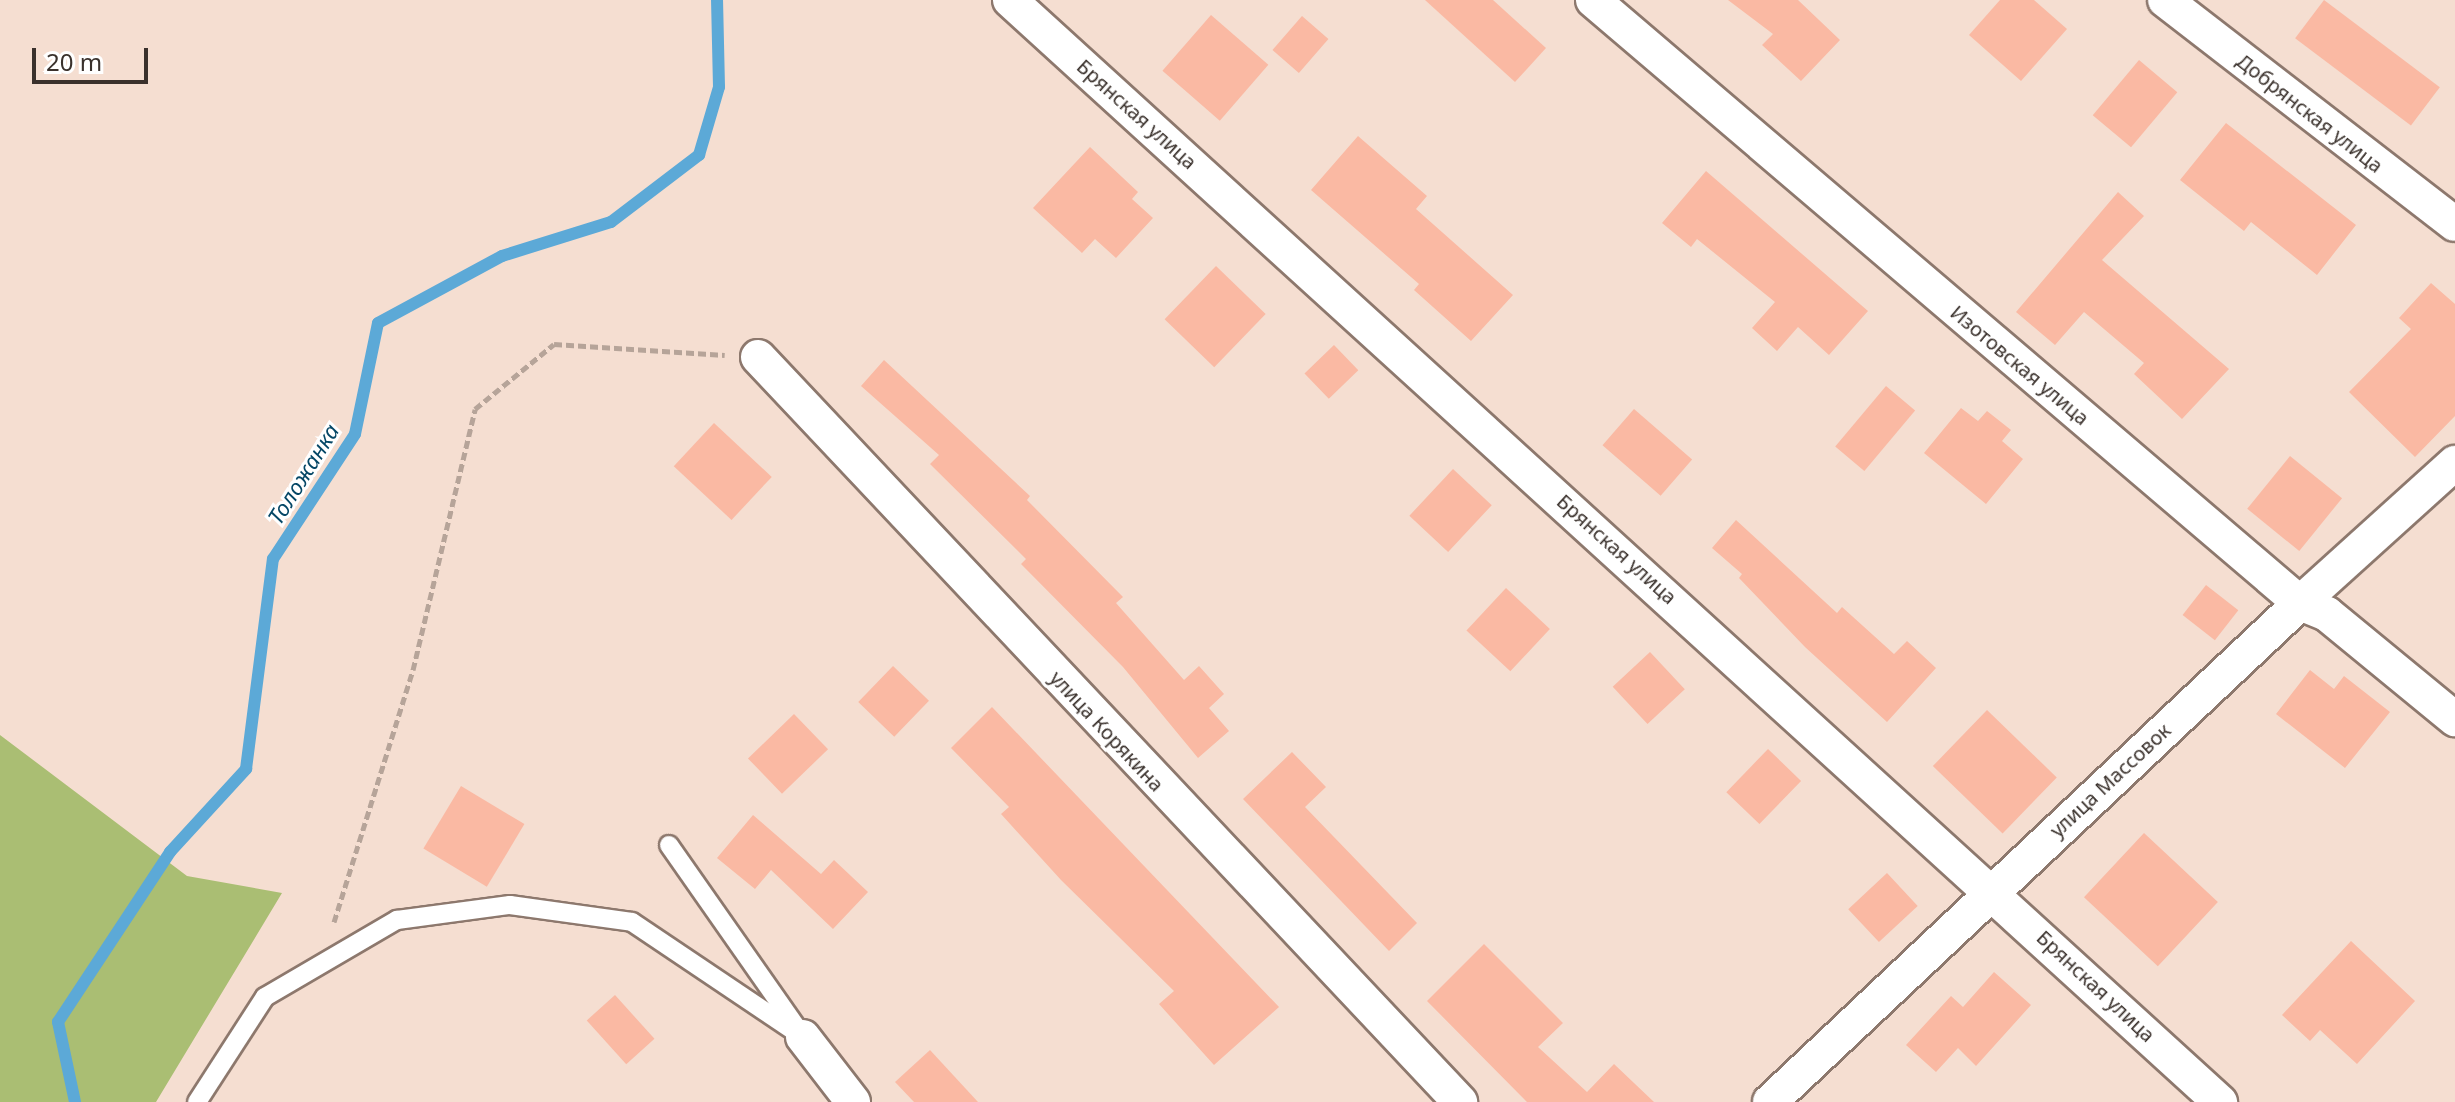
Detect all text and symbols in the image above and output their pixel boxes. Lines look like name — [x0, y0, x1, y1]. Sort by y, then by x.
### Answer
scale bar — [36, 32, 152, 82]
text: 20 m — [46, 45, 102, 78]
street label: Добрянская улица — [2232, 48, 2388, 178]
street label: Брянская улица — [1072, 54, 1202, 174]
street label: Изотовская улица — [1946, 300, 2094, 430]
water label: Толожанка — [262, 419, 344, 529]
street label: Брянская улица — [1552, 489, 1682, 609]
street label: улица Корякина — [1045, 666, 1169, 796]
street label: улица Массовок — [2045, 718, 2175, 842]
street label: Брянская улица — [2032, 925, 2160, 1047]

